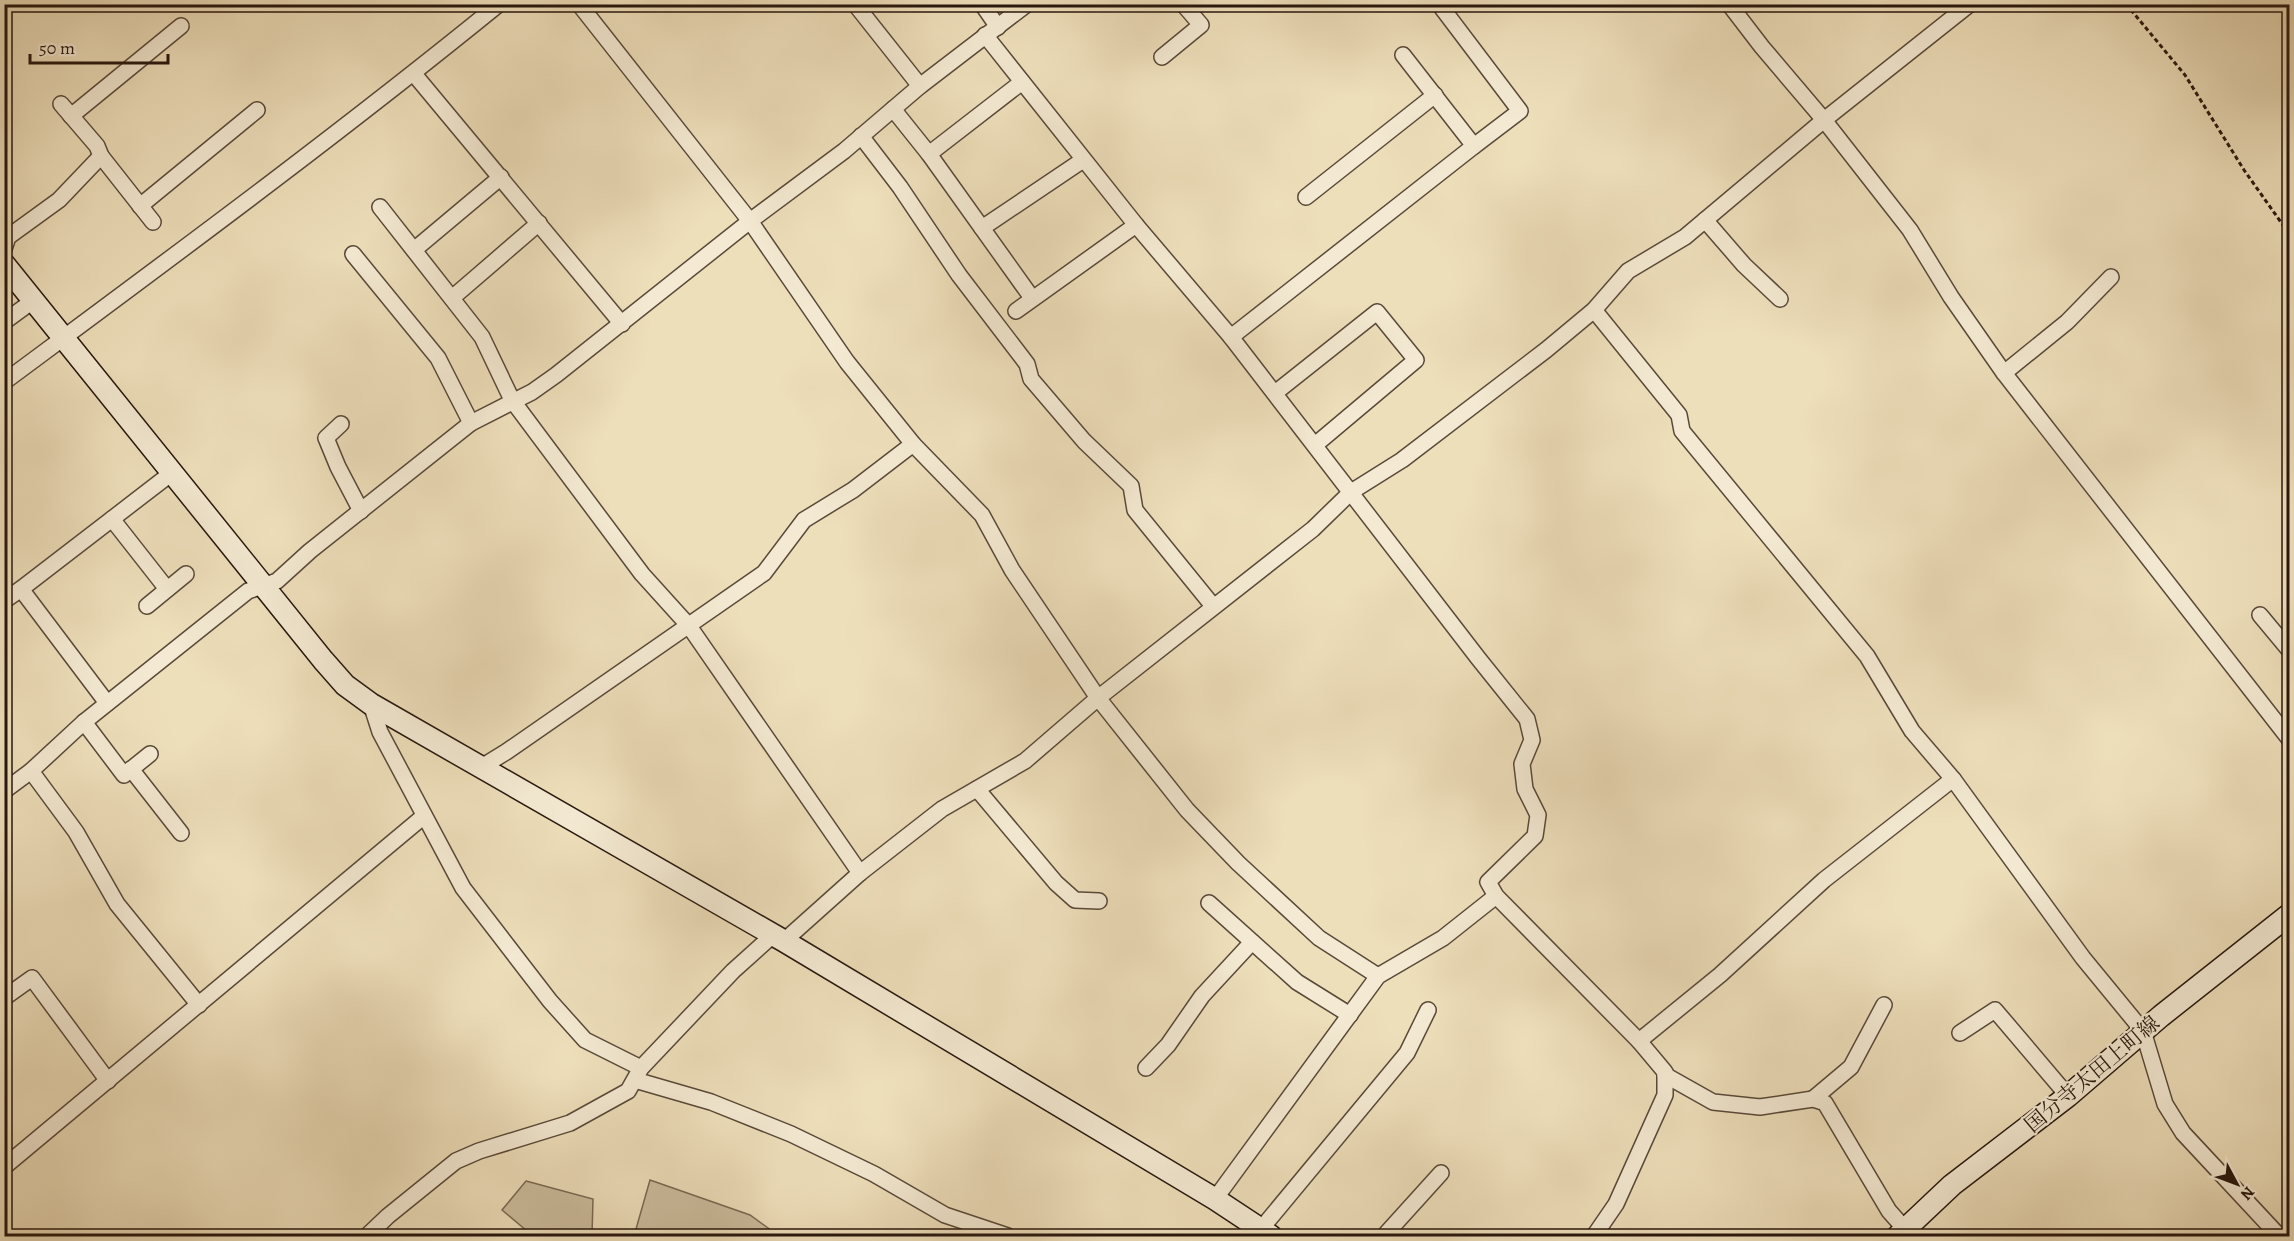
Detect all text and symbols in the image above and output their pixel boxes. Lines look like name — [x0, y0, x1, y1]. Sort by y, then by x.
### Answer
scale bar — [30, 27, 168, 65]
text: 50 m — [39, 36, 75, 60]
street label: 国分寺太田上町線 — [2019, 1009, 2165, 1139]
north arrow — [2207, 1154, 2267, 1214]
text: N — [2235, 1182, 2260, 1205]

